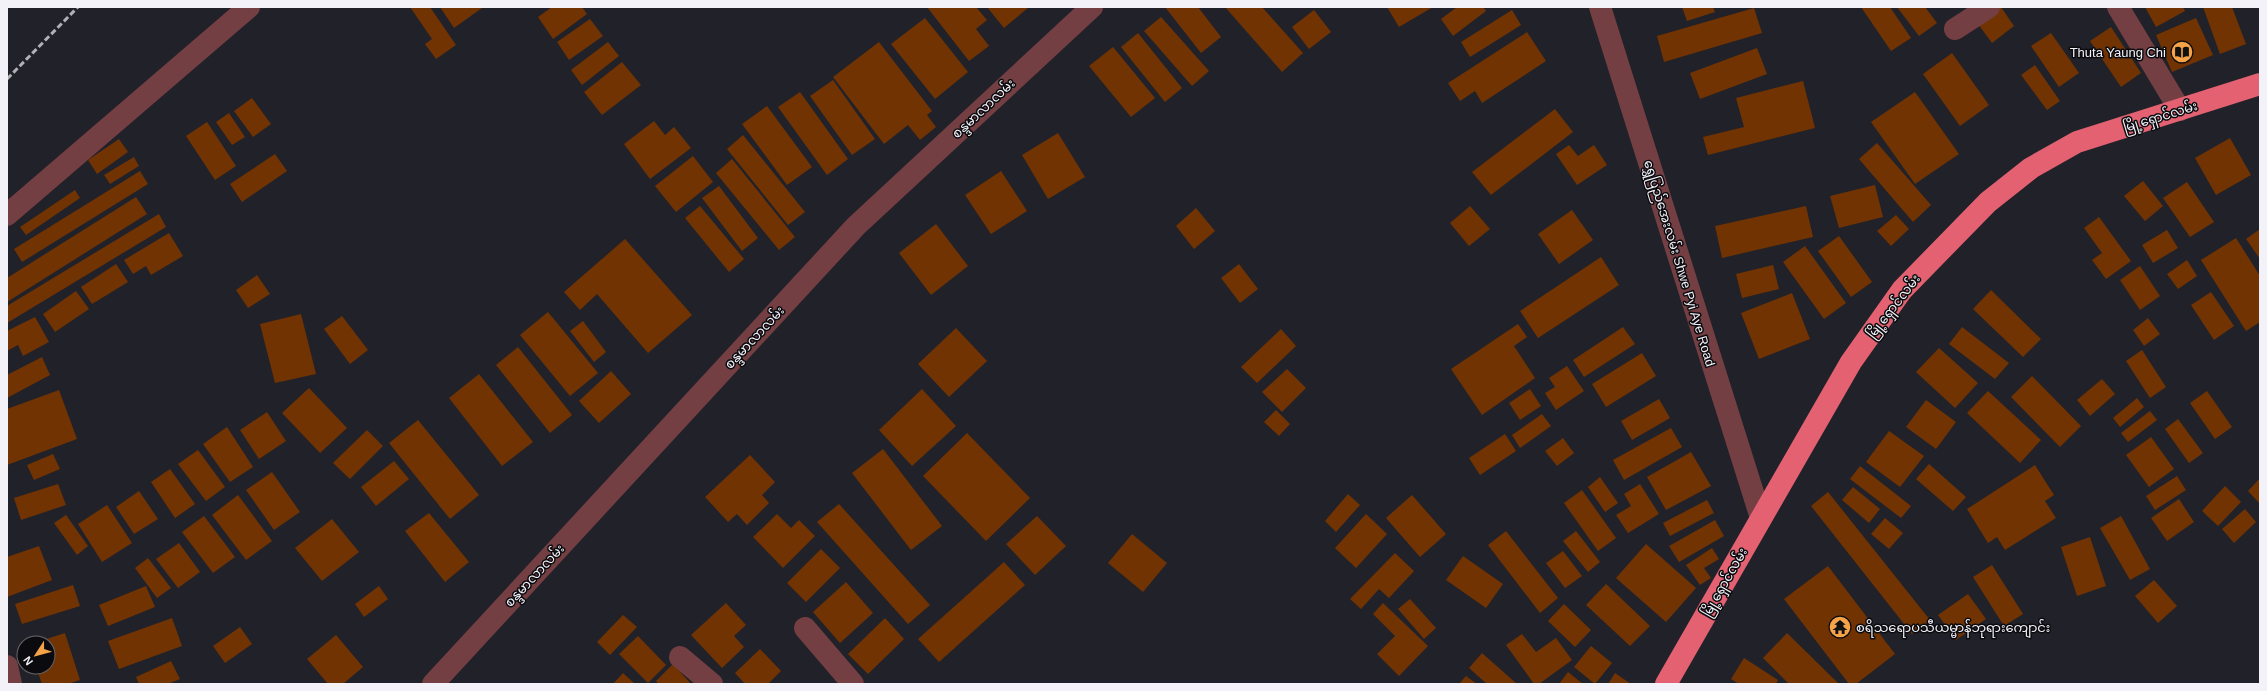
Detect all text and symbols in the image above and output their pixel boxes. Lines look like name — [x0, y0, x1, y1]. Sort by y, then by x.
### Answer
library icon: Thuta Yaung Chi — [2169, 39, 2195, 65]
place label: Thuta Yaung Chi — [2070, 45, 2166, 60]
street label: စန္ဒမာလာလမ်း — [948, 75, 1020, 144]
street label: မြို့ရှောင်လမ်း — [2121, 97, 2200, 138]
street label: ရွှေပြည်အေးလမ်း Shwe Pyi Aye Road — [1638, 158, 1719, 369]
street label: မြို့ရှောင်လမ်း — [1863, 271, 1925, 343]
street label: စန္ဒမာလာလမ်း — [721, 302, 790, 374]
street label: စန္ဒမာလာလမ်း — [501, 540, 570, 612]
street label: မြို့ရှောင်လမ်း — [1698, 545, 1753, 621]
temple icon: စရိသရောပသီယမ္မာန်ဘုရားကျောင်း — [1827, 614, 1853, 640]
place label: စရိသရောပသီယမ္မာန်ဘုရားကျောင်း — [1856, 619, 2050, 638]
north arrow — [16, 635, 56, 675]
text: N — [21, 654, 35, 668]

